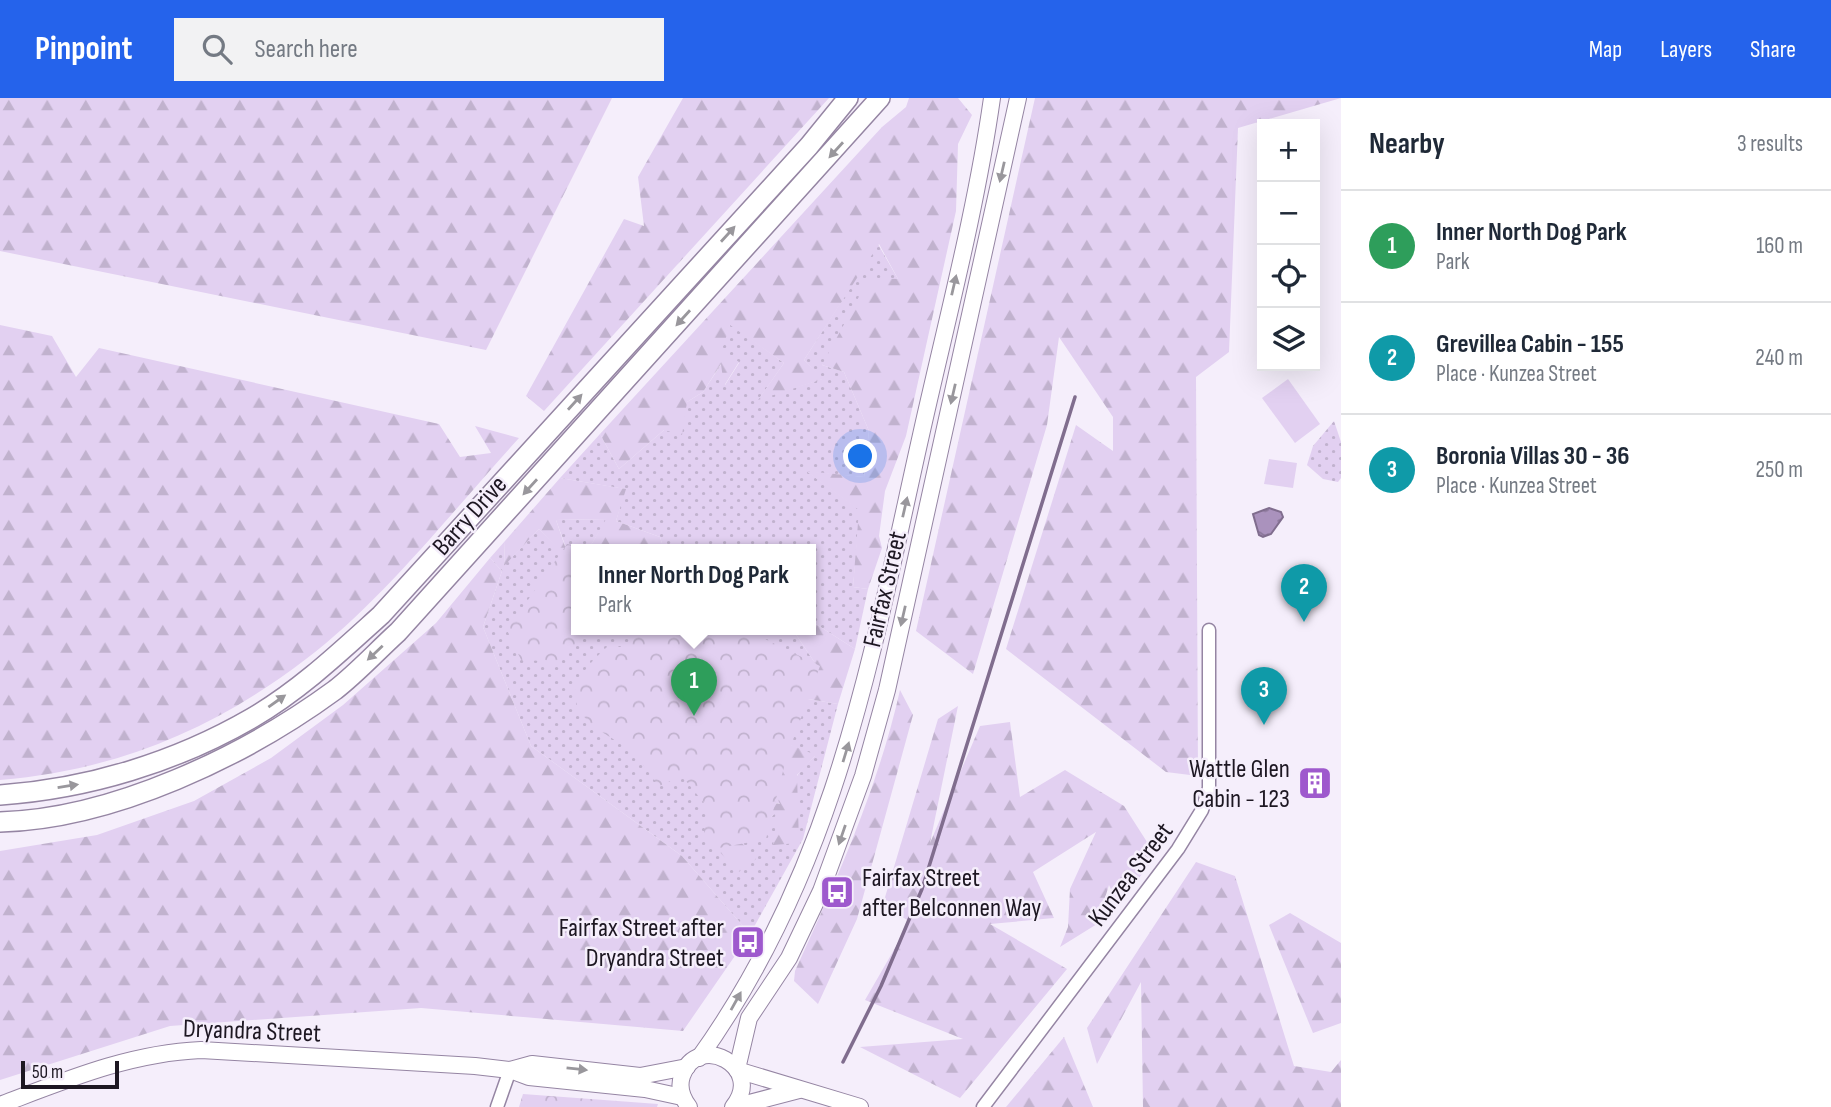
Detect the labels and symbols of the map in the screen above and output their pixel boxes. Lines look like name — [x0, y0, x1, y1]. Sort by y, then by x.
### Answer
one-way arrow — [828, 141, 844, 159]
one-way arrow — [996, 161, 1007, 183]
one-way arrow — [720, 226, 736, 243]
one-way arrow — [949, 274, 960, 296]
one-way arrow — [675, 309, 691, 327]
one-way arrow — [947, 383, 958, 405]
one-way arrow — [567, 393, 583, 411]
your location — [843, 439, 877, 473]
street label: Barry Drive — [426, 470, 514, 562]
one-way arrow — [522, 478, 538, 496]
one-way arrow — [899, 496, 910, 518]
street label: Fairfax Street — [857, 528, 914, 650]
pin: 2 — [1281, 564, 1327, 622]
one-way arrow — [898, 605, 909, 627]
one-way arrow — [366, 645, 384, 661]
pin: 1 — [671, 658, 717, 716]
pin: 3 — [1241, 667, 1287, 725]
one-way arrow — [268, 694, 286, 708]
one-way arrow — [842, 741, 852, 762]
place label: Wattle Glen Cabin - 123 — [1189, 754, 1290, 815]
building icon: Wattle Glen Cabin - 123 — [1296, 764, 1334, 802]
one-way arrow — [57, 780, 79, 791]
street label: Kunzea Street — [1082, 817, 1180, 933]
one-way arrow — [836, 824, 847, 845]
place label: Fairfax Street after Belconnen Way — [862, 863, 1041, 924]
bus stop icon: Fairfax Street after Belconnen Way — [818, 873, 856, 911]
place label: Fairfax Street after Dryandra Street — [559, 913, 725, 974]
bus stop icon: Fairfax Street after Dryandra Street — [729, 923, 767, 961]
one-way arrow — [730, 991, 742, 1010]
street label: Dryandra Street — [182, 1014, 322, 1049]
scale bar — [21, 1058, 119, 1090]
one-way arrow — [566, 1063, 588, 1074]

